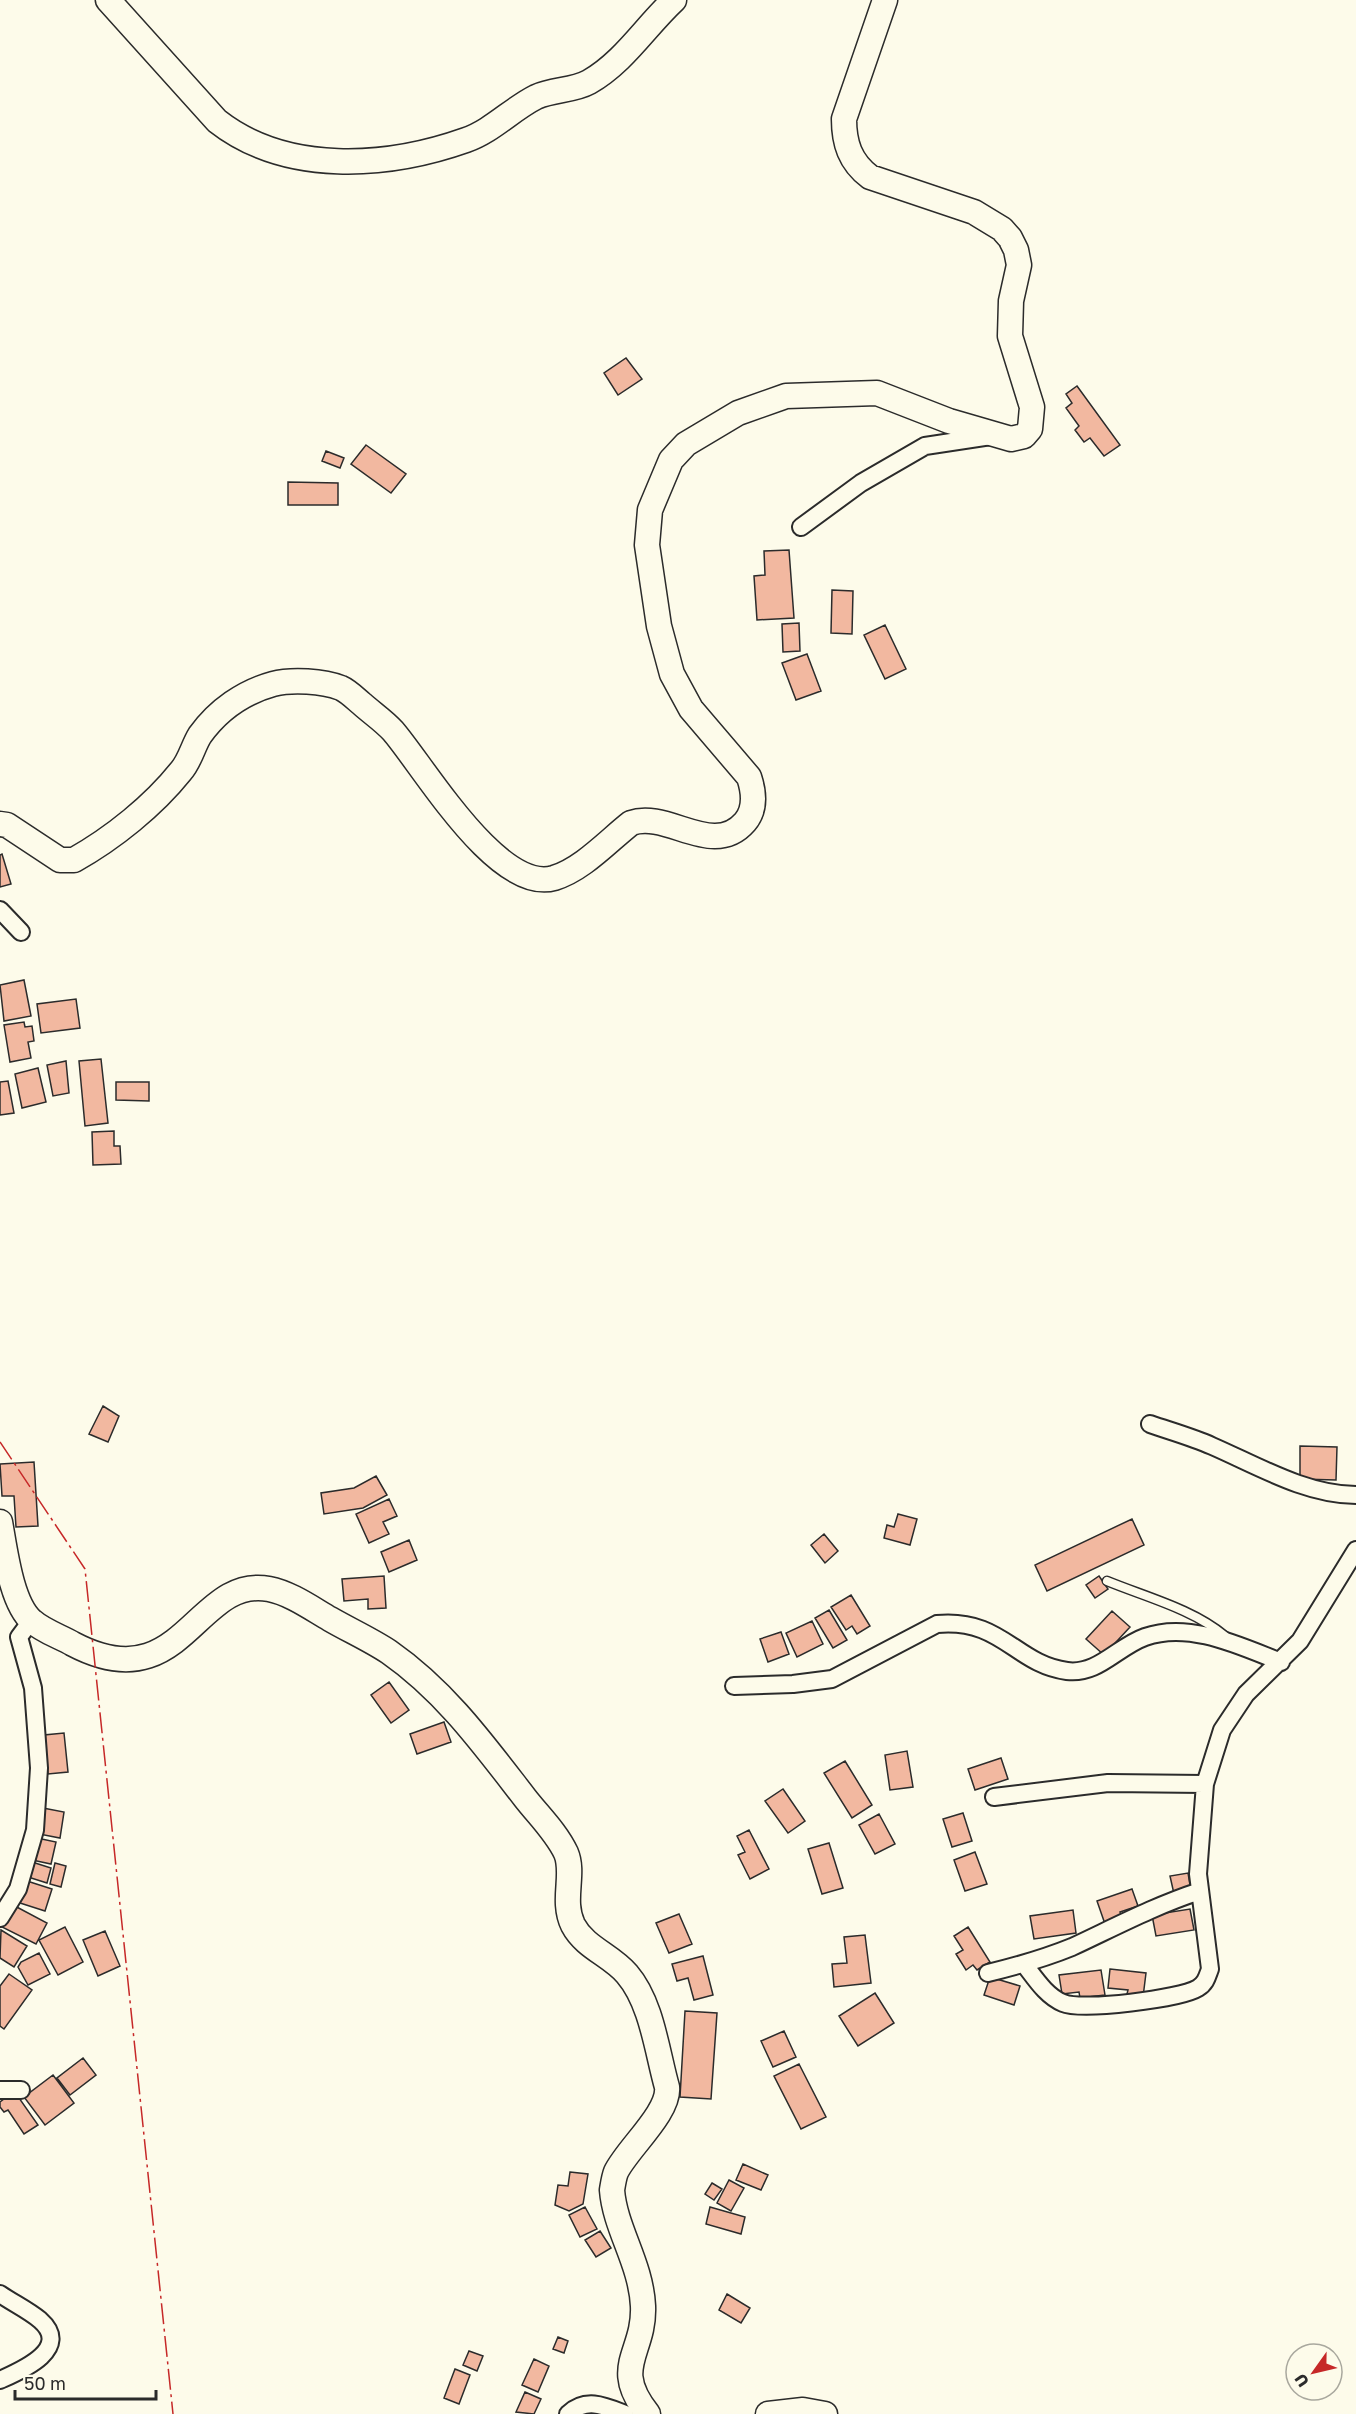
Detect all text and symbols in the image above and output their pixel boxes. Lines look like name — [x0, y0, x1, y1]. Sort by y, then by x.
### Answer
north arrow — [1284, 2342, 1344, 2402]
scale bar — [15, 2363, 156, 2401]
text: U — [1290, 2370, 1313, 2391]
text: 50 m — [24, 2372, 66, 2394]

